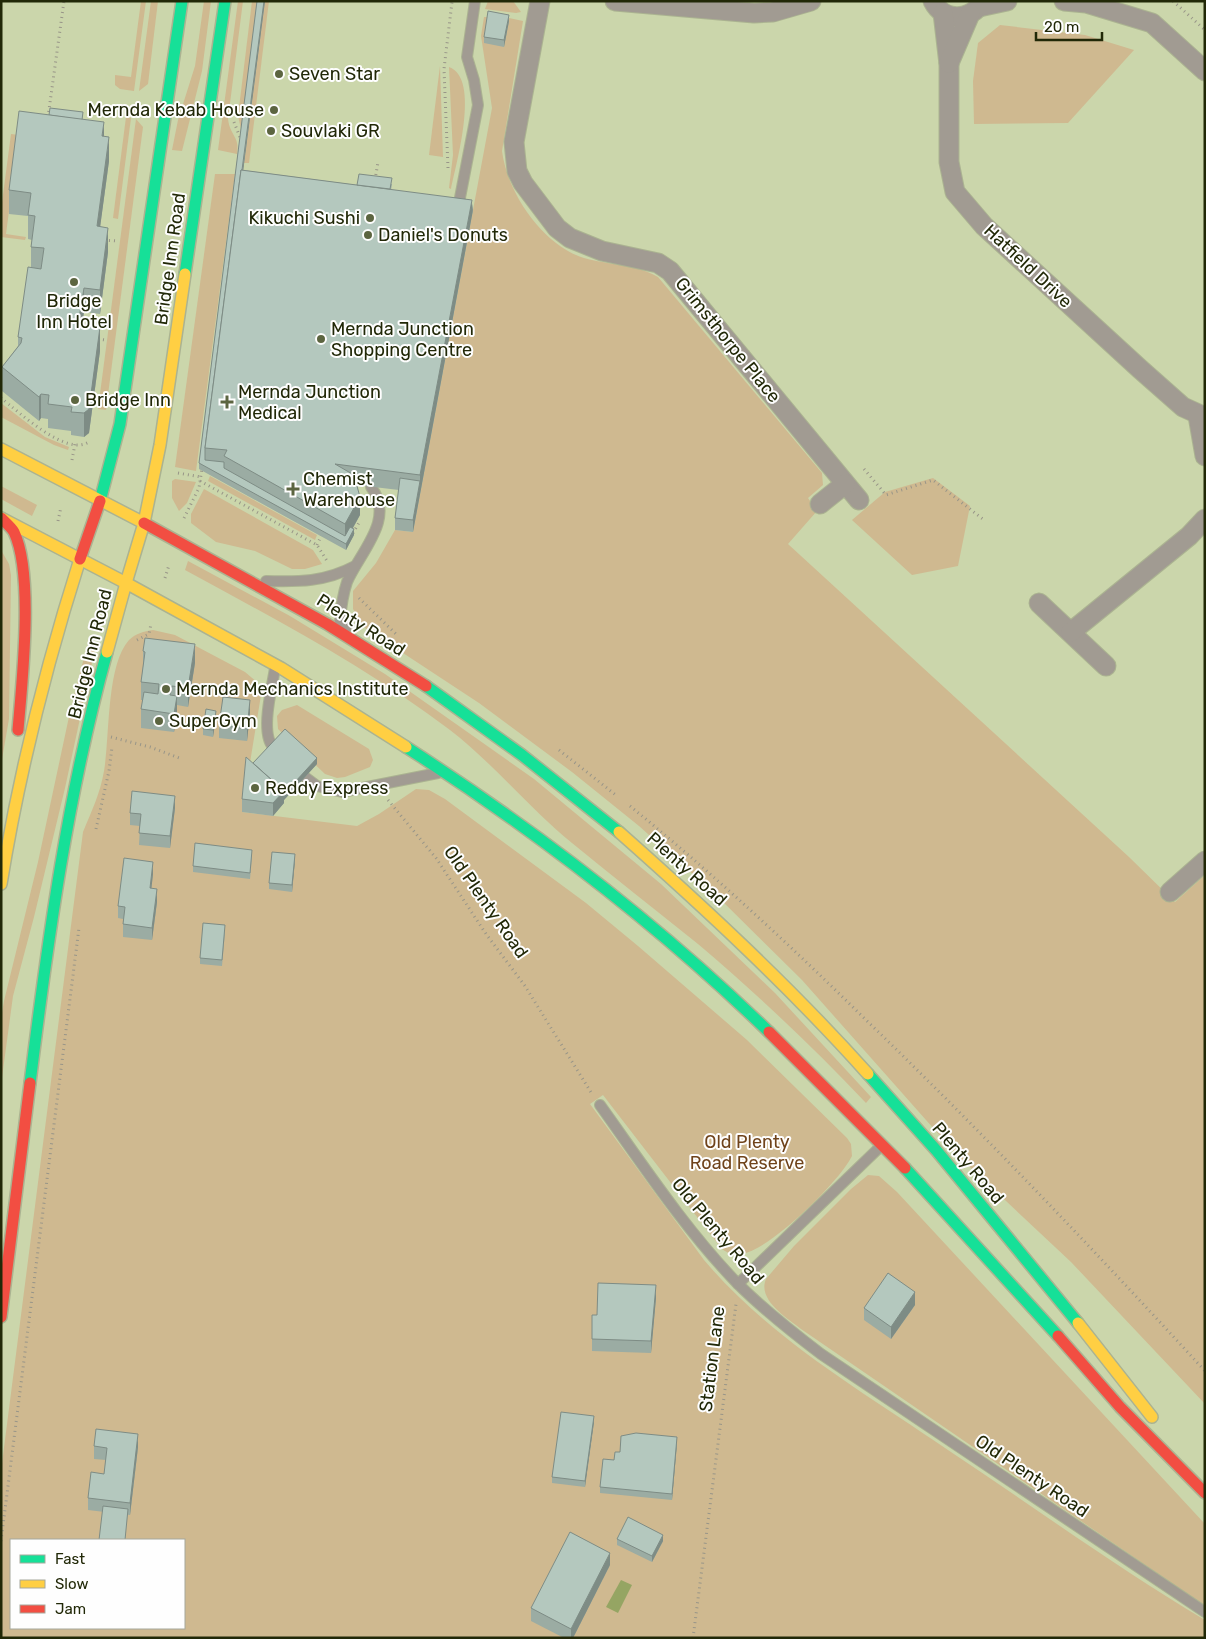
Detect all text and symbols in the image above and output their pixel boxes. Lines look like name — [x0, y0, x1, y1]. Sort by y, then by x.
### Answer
scale bar — [1036, 10, 1102, 42]
text: 20 m — [1044, 18, 1079, 36]
place label: Seven Star — [289, 63, 380, 85]
marker: Seven Star — [273, 68, 285, 80]
place label: Mernda Kebab House — [87, 99, 264, 121]
marker: Mernda Kebab House — [268, 104, 280, 116]
place label: Souvlaki GR — [281, 120, 380, 142]
marker: Souvlaki GR — [265, 125, 277, 137]
street label: Bridge Inn Road — [150, 192, 190, 326]
place label: Kikuchi Sushi — [249, 207, 360, 229]
marker: Kikuchi Sushi — [364, 212, 376, 224]
street label: Hatfield Drive — [979, 220, 1077, 312]
place label: Daniel's Donuts — [378, 224, 508, 246]
marker: Daniel's Donuts — [362, 229, 374, 241]
street label: Grimsthorpe Place — [671, 273, 785, 407]
marker: Bridge Inn Hotel — [68, 276, 80, 288]
place label: Bridge Inn Hotel — [36, 290, 112, 333]
place label: Mernda Junction Shopping Centre — [331, 318, 474, 361]
marker: Mernda Junction Shopping Centre — [315, 333, 327, 345]
place label: Mernda Junction Medical — [238, 381, 381, 424]
place label: Bridge Inn — [85, 389, 171, 411]
marker: Bridge Inn — [69, 394, 81, 406]
marker: Mernda Junction Medical — [220, 395, 234, 409]
place label: Chemist Warehouse — [303, 468, 395, 511]
marker: Chemist Warehouse — [287, 483, 299, 495]
street label: Bridge Inn Road — [63, 587, 117, 721]
street label: Plenty Road — [313, 589, 409, 661]
place label: Mernda Mechanics Institute — [176, 678, 409, 700]
marker: Mernda Mechanics Institute — [160, 683, 172, 695]
place label: SuperGym — [169, 710, 257, 732]
marker: SuperGym — [153, 715, 165, 727]
place label: Reddy Express — [265, 777, 389, 799]
marker: Reddy Express — [249, 782, 261, 794]
street label: Plenty Road — [642, 827, 732, 911]
street label: Old Plenty Road — [439, 842, 533, 962]
street label: Plenty Road — [927, 1117, 1009, 1209]
park label: Old Plenty Road Reserve — [690, 1131, 804, 1174]
street label: Old Plenty Road — [667, 1173, 769, 1289]
street label: Station Lane — [695, 1305, 729, 1413]
street label: Old Plenty Road — [971, 1430, 1093, 1522]
legend — [10, 1539, 185, 1629]
text: Fast — [55, 1550, 85, 1568]
text: Slow — [55, 1575, 88, 1593]
text: Jam — [55, 1600, 86, 1618]

